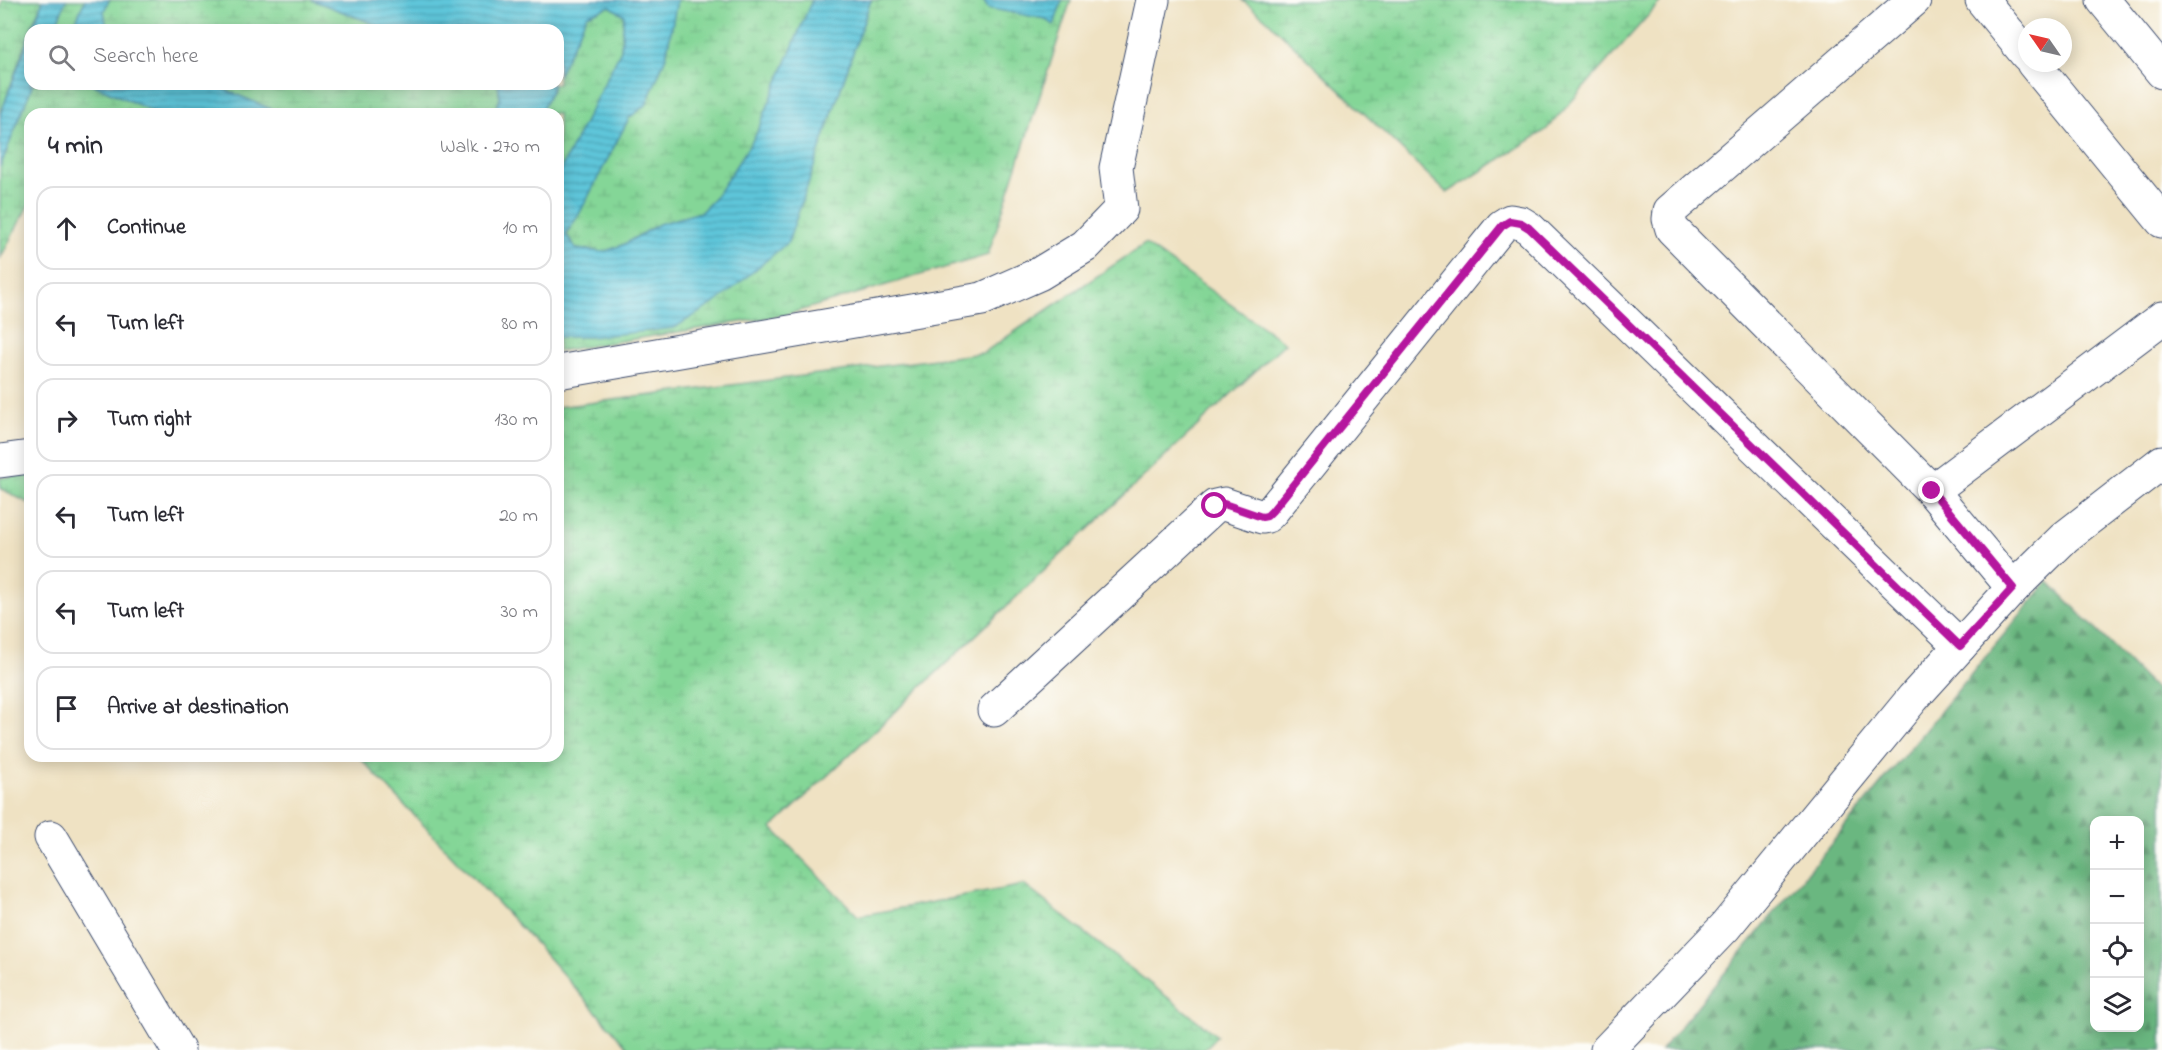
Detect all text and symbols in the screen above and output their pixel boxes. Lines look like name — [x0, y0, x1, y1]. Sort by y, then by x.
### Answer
north arrow — [2018, 18, 2072, 72]
search box — [24, 24, 564, 90]
icon: search — [45, 41, 78, 74]
text: Search here — [93, 41, 198, 73]
text: 4 min — [48, 128, 103, 166]
text: Walk · 270 m — [440, 133, 540, 162]
icon: ahead — [50, 212, 83, 245]
text: Continue — [107, 212, 186, 244]
text: 10 m — [502, 214, 538, 243]
icon: left — [50, 308, 83, 341]
text: Turn left — [107, 308, 184, 340]
text: 80 m — [501, 310, 538, 339]
icon: right — [50, 404, 83, 437]
text: Turn right — [107, 404, 192, 436]
text: 130 m — [494, 406, 538, 435]
route end — [1918, 477, 1944, 503]
route start — [1201, 492, 1227, 518]
icon: left — [50, 500, 83, 533]
text: Turn left — [107, 500, 184, 532]
text: 20 m — [499, 502, 538, 531]
icon: left — [50, 596, 83, 629]
text: Turn left — [107, 596, 184, 628]
text: 30 m — [501, 598, 538, 627]
icon: arrive — [50, 692, 83, 725]
text: Arrive at destination — [107, 692, 289, 724]
map controls — [2090, 816, 2144, 1032]
button: + — [2090, 816, 2144, 870]
button: − — [2090, 870, 2144, 924]
button: locate — [2090, 924, 2144, 978]
button: layers — [2090, 978, 2144, 1032]

